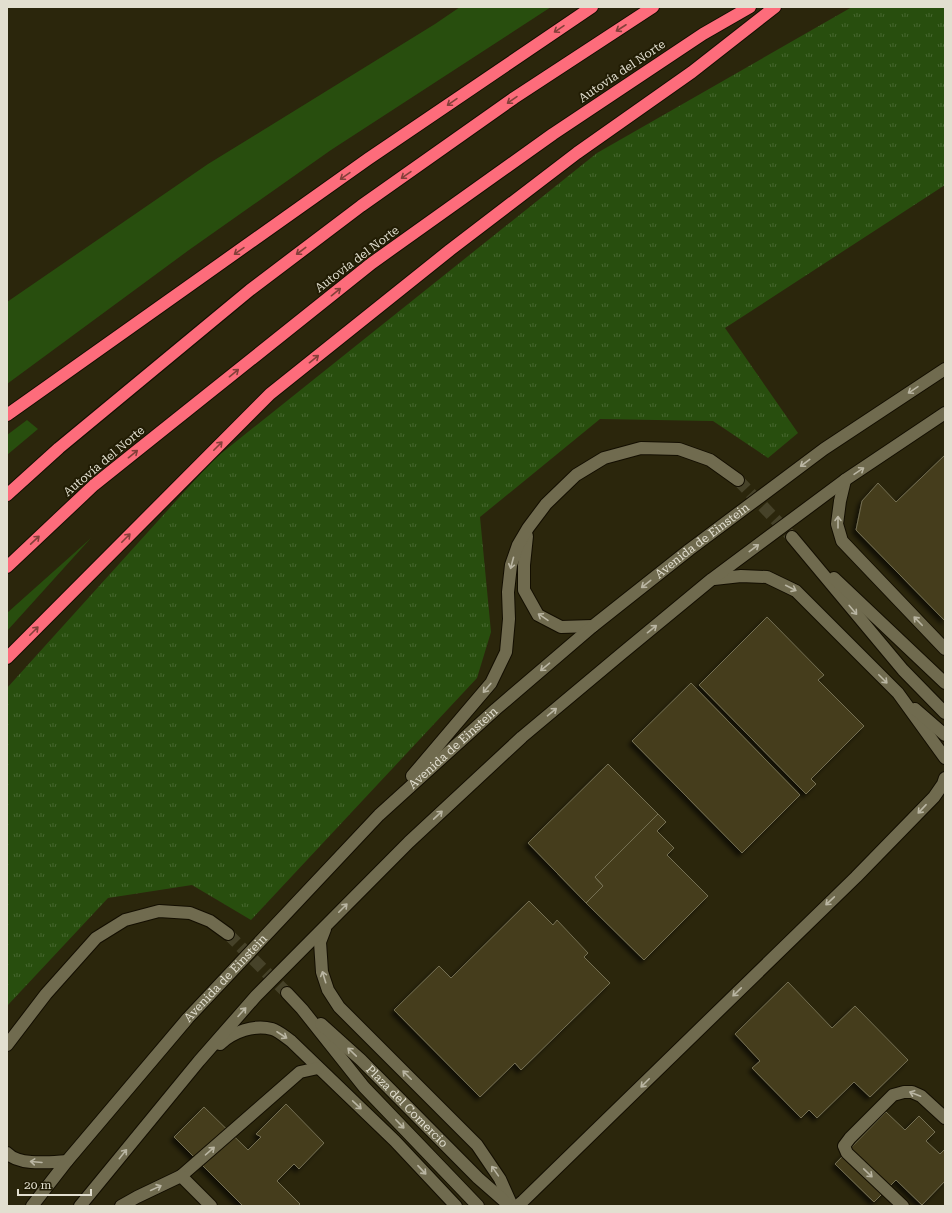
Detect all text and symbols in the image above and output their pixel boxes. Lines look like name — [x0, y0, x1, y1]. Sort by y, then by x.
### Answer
one-way arrow — [554, 25, 565, 33]
one-way arrow — [615, 25, 627, 33]
street label: Autovía del Norte — [576, 37, 668, 105]
one-way arrow — [507, 96, 518, 104]
one-way arrow — [446, 98, 457, 106]
one-way arrow — [401, 171, 412, 179]
one-way arrow — [340, 172, 351, 180]
street label: Autovía del Norte — [312, 223, 402, 295]
one-way arrow — [234, 247, 245, 255]
one-way arrow — [296, 247, 307, 256]
one-way arrow — [331, 288, 342, 296]
one-way arrow — [308, 355, 319, 363]
one-way arrow — [229, 369, 240, 377]
one-way arrow — [907, 386, 918, 394]
street label: Autovía del Norte — [61, 423, 148, 499]
one-way arrow — [213, 441, 223, 451]
one-way arrow — [127, 450, 138, 458]
one-way arrow — [800, 459, 811, 468]
one-way arrow — [853, 467, 864, 475]
street label: Avenida de Einstein — [652, 500, 752, 581]
one-way arrow — [834, 516, 842, 529]
one-way arrow — [121, 533, 131, 543]
one-way arrow — [30, 535, 40, 545]
one-way arrow — [748, 544, 759, 553]
one-way arrow — [508, 557, 515, 570]
one-way arrow — [640, 580, 651, 589]
one-way arrow — [784, 585, 796, 593]
one-way arrow — [848, 605, 857, 616]
one-way arrow — [538, 613, 549, 621]
one-way arrow — [913, 616, 923, 626]
one-way arrow — [646, 624, 657, 633]
one-way arrow — [30, 626, 39, 636]
one-way arrow — [540, 662, 551, 671]
one-way arrow — [878, 674, 888, 684]
one-way arrow — [483, 683, 492, 693]
street label: Avenida de Einstein — [406, 704, 501, 792]
one-way arrow — [547, 707, 557, 716]
one-way arrow — [917, 804, 927, 814]
one-way arrow — [432, 811, 443, 820]
one-way arrow — [825, 896, 835, 906]
one-way arrow — [338, 903, 348, 913]
street label: Avenida de Einstein — [181, 931, 270, 1025]
one-way arrow — [320, 971, 327, 984]
one-way arrow — [732, 987, 742, 997]
one-way arrow — [238, 1006, 247, 1017]
one-way arrow — [276, 1031, 287, 1039]
one-way arrow — [347, 1047, 357, 1056]
street label: Plaza del Comercio — [363, 1062, 451, 1150]
one-way arrow — [402, 1070, 412, 1080]
one-way arrow — [640, 1078, 649, 1088]
one-way arrow — [909, 1090, 921, 1098]
one-way arrow — [352, 1100, 362, 1109]
one-way arrow — [395, 1119, 404, 1129]
one-way arrow — [205, 1146, 216, 1155]
one-way arrow — [118, 1149, 127, 1159]
one-way arrow — [30, 1159, 43, 1166]
one-way arrow — [417, 1164, 426, 1174]
one-way arrow — [491, 1166, 499, 1177]
one-way arrow — [863, 1168, 873, 1178]
scale bar — [18, 1171, 91, 1197]
text: 20 m — [24, 1178, 51, 1192]
one-way arrow — [149, 1184, 161, 1191]

